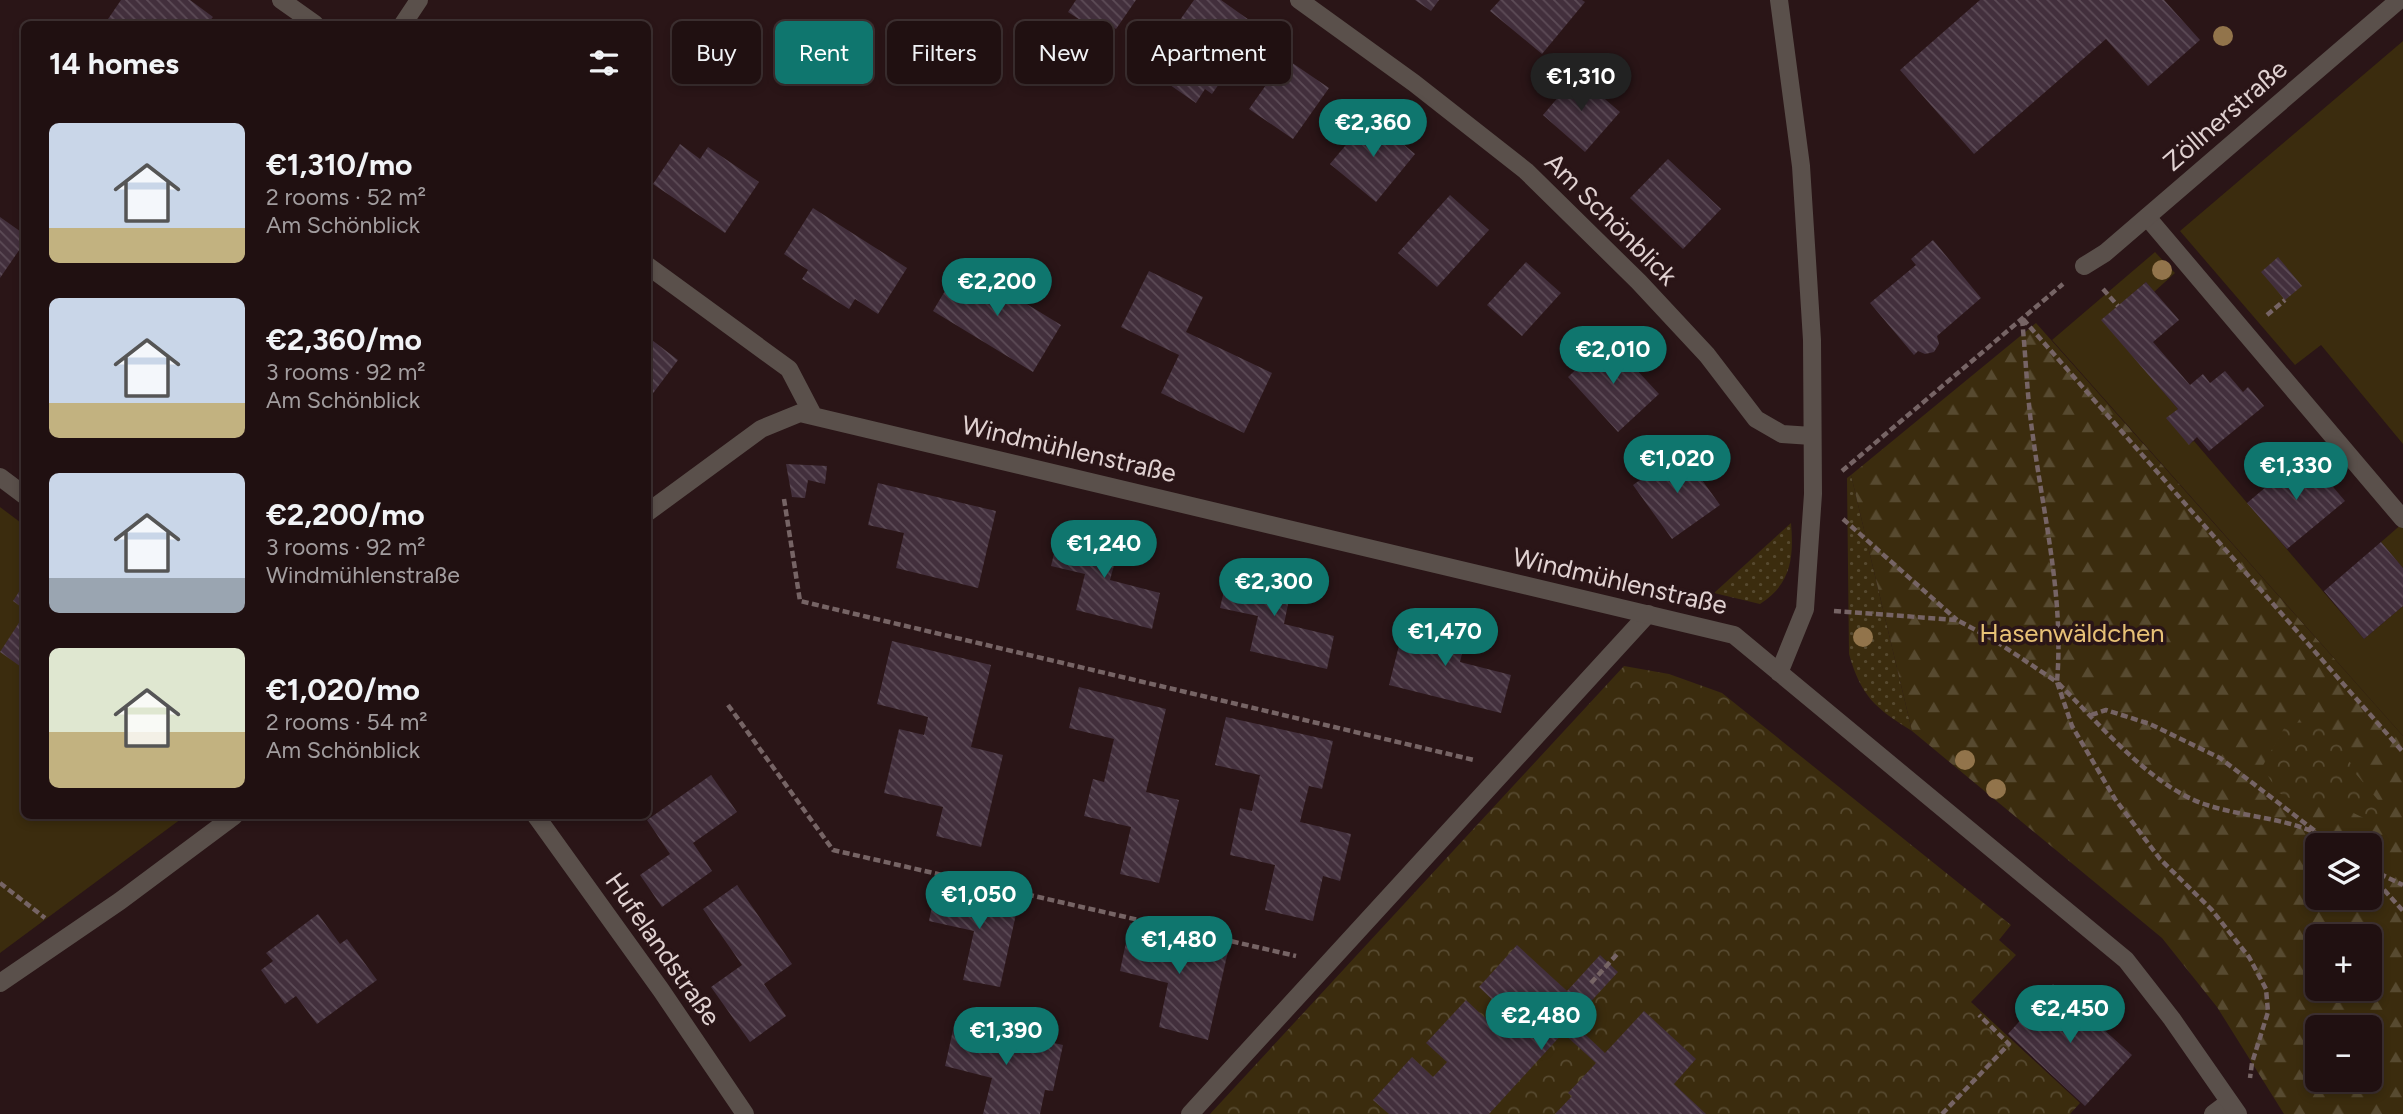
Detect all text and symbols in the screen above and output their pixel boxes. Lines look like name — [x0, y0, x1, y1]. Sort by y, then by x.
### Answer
chip: Buy — [672, 21, 761, 84]
chip: Rent — [775, 21, 873, 84]
chip: Filters — [887, 21, 1001, 84]
chip: New — [1015, 21, 1113, 84]
chip: Apartment — [1127, 21, 1291, 84]
icon: filters — [585, 44, 623, 82]
text: 14 homes — [49, 45, 179, 82]
street label: Zöllnerstraße — [2157, 53, 2293, 177]
pin: €1,310 — [1524, 54, 1638, 113]
text: €1,310 — [1547, 62, 1616, 90]
pin: €2,360 — [1316, 100, 1430, 159]
text: €2,360 — [1335, 108, 1411, 136]
text: €1,310/mo — [266, 146, 413, 183]
street label: Am Schönblick — [1538, 146, 1684, 292]
icon: home — [105, 151, 189, 235]
text: 2 rooms · 52 m² — [266, 183, 426, 211]
text: Am Schönblick — [266, 211, 420, 239]
pin: €2,200 — [940, 258, 1054, 318]
text: €2,200 — [958, 267, 1036, 295]
text: €2,360/mo — [266, 321, 422, 358]
icon: home — [105, 326, 189, 410]
pin: €2,010 — [1556, 326, 1670, 386]
text: €2,010 — [1576, 335, 1650, 363]
text: 3 rooms · 92 m² — [266, 358, 426, 386]
text: Am Schönblick — [266, 386, 420, 414]
street label: Windmühlenstraße — [959, 409, 1179, 489]
pin: €1,020 — [1620, 435, 1734, 495]
pin: €1,330 — [2239, 442, 2353, 502]
text: €1,020 — [1640, 444, 1714, 472]
text: €1,330 — [2260, 451, 2332, 479]
text: €2,200/mo — [266, 496, 425, 533]
icon: home — [105, 501, 189, 585]
pin: €1,240 — [1047, 520, 1161, 580]
text: €1,240 — [1067, 529, 1141, 557]
text: 3 rooms · 92 m² — [266, 533, 426, 561]
street label: Windmühlenstraße — [1510, 541, 1730, 621]
pin: €2,300 — [1217, 558, 1331, 618]
text: Windmühlenstraße — [266, 561, 460, 589]
text: €2,300 — [1235, 567, 1313, 595]
pin: €1,470 — [1388, 608, 1502, 668]
text: €1,470 — [1408, 617, 1482, 645]
park label: Hasenwäldchen — [1979, 617, 2165, 649]
text: €1,020/mo — [266, 671, 420, 708]
icon: home — [105, 676, 189, 760]
text: 2 rooms · 54 m² — [266, 708, 428, 736]
text: Am Schönblick — [266, 736, 420, 764]
map controls — [2305, 833, 2382, 1092]
button: layers — [2305, 833, 2382, 910]
street label: Hufelandstraße — [598, 866, 728, 1032]
pin: €1,050 — [922, 872, 1036, 931]
text: €1,050 — [942, 880, 1016, 908]
pin: €1,480 — [1122, 916, 1236, 976]
button: + — [2305, 924, 2382, 1001]
text: €1,480 — [1141, 925, 1217, 953]
pin: €2,450 — [2013, 986, 2127, 1045]
pin: €2,480 — [1484, 992, 1598, 1052]
text: €2,450 — [2031, 994, 2109, 1022]
text: €2,480 — [1502, 1001, 1580, 1029]
pin: €1,390 — [949, 1007, 1063, 1067]
button: − — [2305, 1015, 2382, 1092]
text: €1,390 — [970, 1016, 1042, 1044]

